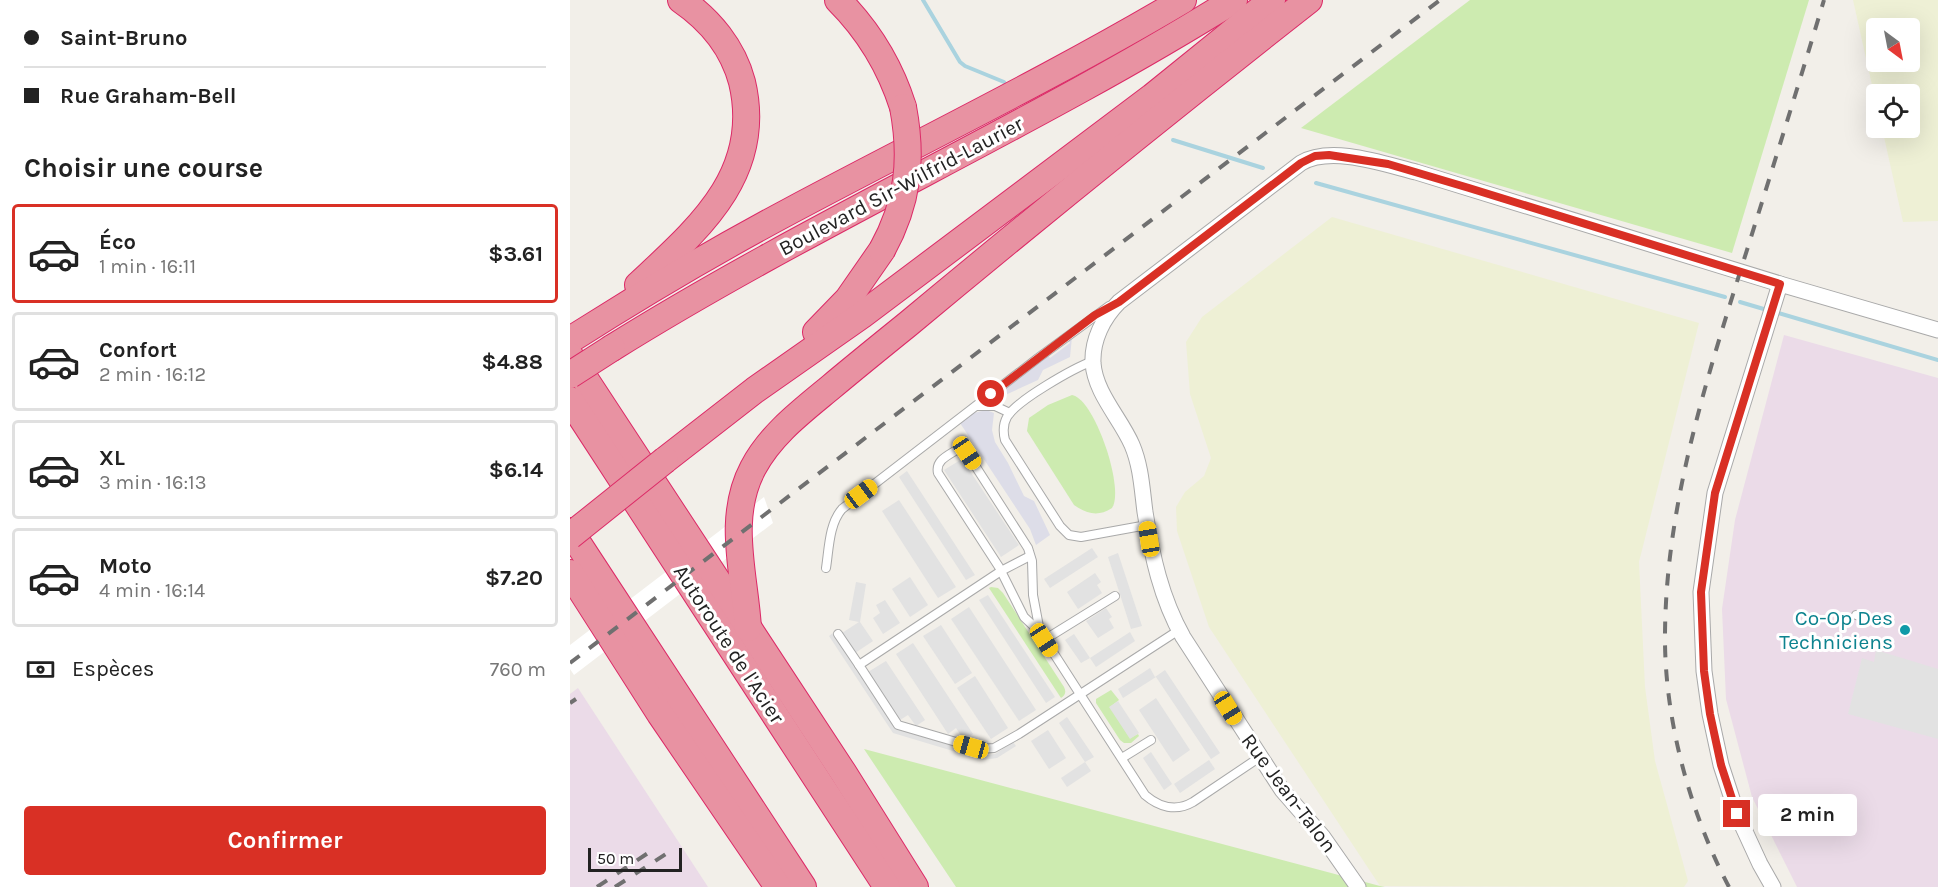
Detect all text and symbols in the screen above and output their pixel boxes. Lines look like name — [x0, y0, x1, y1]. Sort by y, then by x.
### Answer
north arrow — [1866, 18, 1920, 72]
map controls — [1866, 18, 1920, 138]
text: Saint-Bruno — [60, 25, 188, 51]
text: Rue Graham-Bell — [60, 83, 237, 109]
button: locate — [1866, 84, 1920, 138]
street label: Boulevard Sir-Wilfrid-Laurier — [775, 111, 1027, 261]
text: Choisir une course — [24, 152, 263, 184]
icon: car — [27, 227, 81, 281]
text: Éco — [99, 229, 136, 255]
text: $3.61 — [488, 241, 543, 267]
text: 1 min · 16:11 — [99, 255, 196, 278]
icon: car — [27, 335, 81, 389]
text: Confort — [99, 337, 177, 363]
text: $4.88 — [482, 349, 543, 375]
text: 2 min · 16:12 — [99, 363, 206, 386]
route start — [977, 380, 1004, 407]
car — [949, 433, 985, 473]
icon: car — [27, 443, 81, 497]
text: XL — [99, 445, 125, 471]
text: $6.14 — [489, 457, 543, 483]
text: 3 min · 16:13 — [99, 471, 206, 494]
car — [841, 476, 881, 512]
car — [1137, 520, 1161, 558]
icon: car — [27, 551, 81, 605]
text: Moto — [99, 553, 152, 579]
street label: Autoroute de l'Acier — [669, 560, 789, 728]
text: $7.20 — [485, 565, 543, 591]
text: 4 min · 16:14 — [99, 579, 205, 602]
place label: Co-Op Des Techniciens — [1779, 606, 1893, 654]
car — [1027, 620, 1061, 660]
marker: Co-Op Des Techniciens — [1898, 623, 1912, 637]
icon: cash — [24, 653, 57, 686]
text: Espèces — [72, 656, 154, 682]
text: 760 m — [490, 658, 546, 681]
car — [1211, 688, 1245, 728]
street label: Rue Jean-Talon — [1237, 729, 1341, 857]
car — [951, 733, 991, 761]
callout: 2 min — [1758, 793, 1857, 835]
route end — [1723, 800, 1750, 827]
text: 2 min — [1780, 803, 1835, 826]
button: Confirmer — [24, 806, 546, 875]
scale bar — [588, 845, 682, 872]
text: 50 m — [597, 849, 634, 868]

